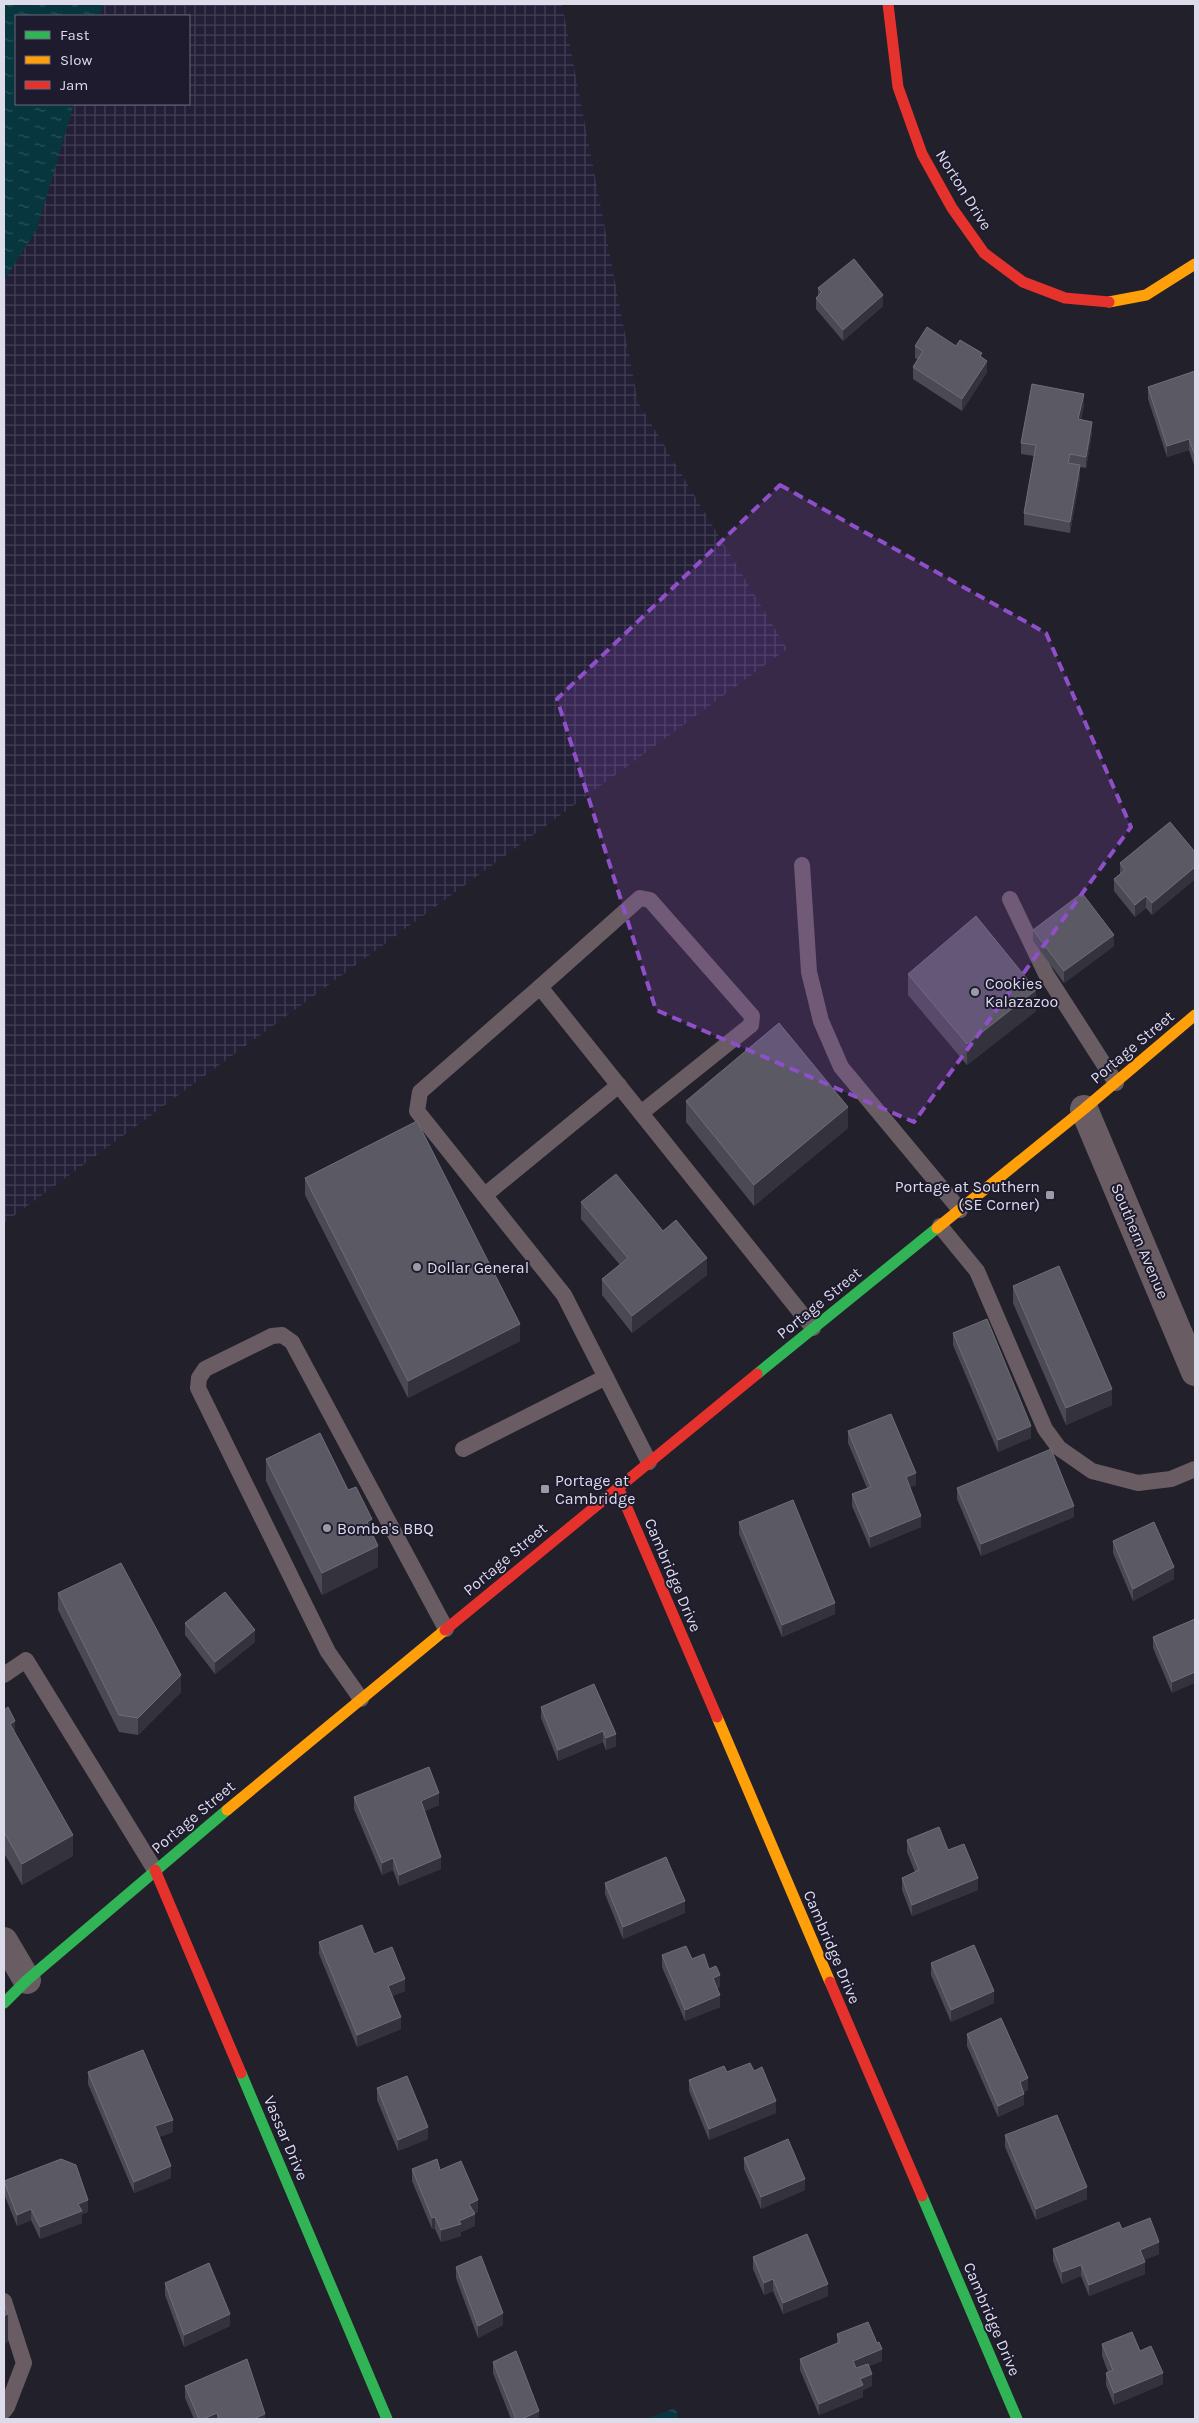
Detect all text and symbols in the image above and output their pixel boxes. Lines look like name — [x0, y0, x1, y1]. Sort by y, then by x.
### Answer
legend — [15, 15, 190, 105]
text: Fast — [60, 26, 90, 44]
text: Slow — [60, 51, 92, 69]
text: Jam — [60, 76, 88, 94]
street label: Norton Drive — [932, 146, 996, 234]
place label: Cookies Kalazazoo — [985, 974, 1058, 1011]
marker: Cookies Kalazazoo — [969, 986, 981, 998]
street label: Portage Street — [1086, 1007, 1178, 1087]
place label: Portage at Southern (SE Corner) — [895, 1177, 1040, 1214]
street label: Southern Avenue — [1107, 1180, 1173, 1302]
marker: Portage at Southern (SE Corner) — [1044, 1189, 1056, 1201]
place label: Dollar General — [427, 1258, 529, 1277]
marker: Dollar General — [411, 1261, 423, 1273]
street label: Portage Street — [773, 1263, 865, 1343]
place label: Portage at Cambridge — [555, 1471, 635, 1508]
marker: Portage at Cambridge — [539, 1483, 551, 1495]
street label: Cambridge Drive — [641, 1515, 705, 1635]
place label: Bomba's BBQ — [337, 1519, 434, 1538]
street label: Portage Street — [459, 1519, 551, 1599]
marker: Bomba's BBQ — [321, 1522, 333, 1534]
street label: Portage Street — [147, 1777, 239, 1857]
street label: Cambridge Drive — [800, 1887, 864, 2007]
street label: Vassar Drive — [260, 2093, 312, 2183]
street label: Cambridge Drive — [960, 2259, 1024, 2379]

